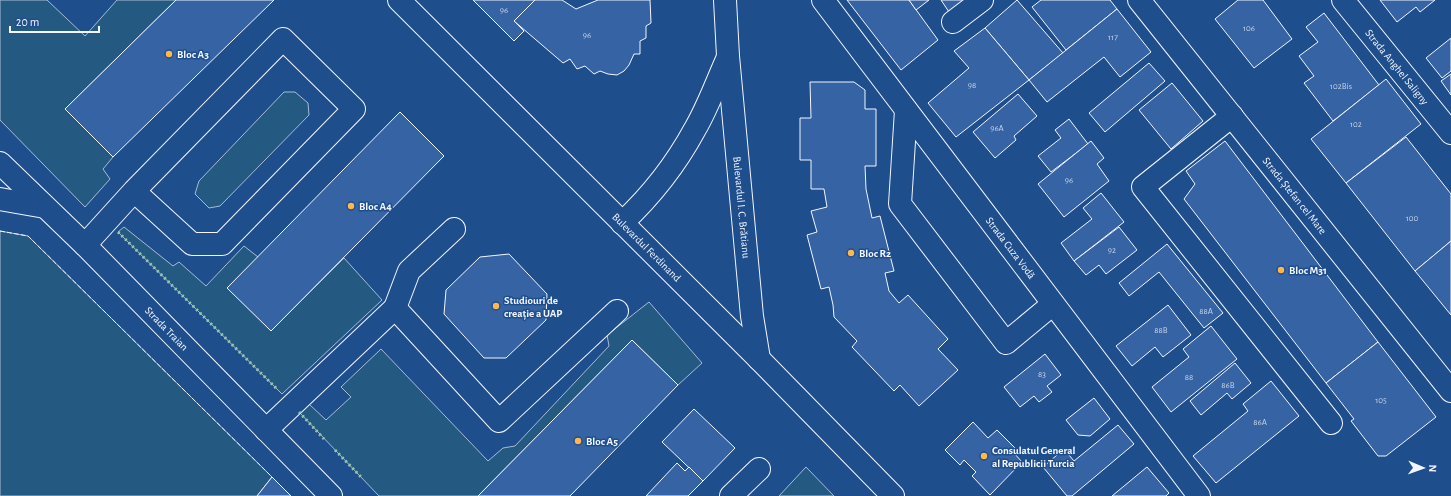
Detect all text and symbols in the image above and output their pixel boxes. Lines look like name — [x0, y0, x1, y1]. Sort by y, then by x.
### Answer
house number: 96 — [500, 6, 508, 15]
scale bar — [10, 8, 99, 34]
text: 20 m — [16, 16, 39, 28]
house number: 106 — [1243, 24, 1255, 33]
street label: Strada Anghel Saligny — [1363, 27, 1431, 107]
house number: 96 — [583, 31, 591, 40]
house number: 117 — [1108, 33, 1118, 42]
marker: Bloc A3 — [164, 49, 174, 59]
place label: Bloc A3 — [177, 49, 209, 60]
house number: 98 — [968, 81, 976, 90]
house number: 102Bis — [1330, 82, 1352, 91]
house number: 102 — [1350, 120, 1362, 129]
house number: 96A — [990, 124, 1004, 133]
street label: Strada Ștefan cel Mare — [1261, 155, 1329, 236]
street label: Bulevardul I. C. Brătianu — [731, 156, 752, 259]
house number: 96 — [1065, 176, 1073, 185]
marker: Bloc A4 — [346, 201, 356, 211]
place label: Bloc A4 — [359, 201, 392, 212]
street label: Bulevardul Ferdinand — [610, 211, 683, 284]
house number: 100 — [1406, 214, 1419, 223]
street label: Strada Cuza Vodă — [984, 215, 1037, 281]
house number: 92 — [1108, 246, 1116, 255]
marker: Bloc R2 — [846, 248, 856, 258]
place label: Bloc R2 — [859, 248, 891, 259]
marker: Bloc M31 — [1276, 265, 1286, 275]
place label: Bloc M31 — [1289, 265, 1327, 276]
place label: Studiouri de creație a UAP — [504, 295, 562, 320]
marker: Studiouri de creație a UAP — [491, 301, 501, 311]
street label: Strada Traian — [143, 305, 190, 353]
house number: 88A — [1199, 307, 1213, 316]
house number: 88B — [1154, 326, 1168, 335]
house number: 83 — [1038, 370, 1046, 379]
house number: 88 — [1185, 373, 1193, 382]
house number: 86B — [1221, 381, 1235, 390]
house number: 105 — [1375, 396, 1387, 405]
house number: 86A — [1253, 418, 1267, 427]
marker: Bloc A5 — [573, 436, 583, 446]
place label: Bloc A5 — [586, 436, 618, 447]
place label: Consulatul General al Republicii Turcia — [992, 445, 1075, 469]
north arrow — [1403, 448, 1443, 488]
marker: Consulatul General al Republicii Turcia — [979, 451, 989, 461]
text: N — [1427, 464, 1438, 472]

